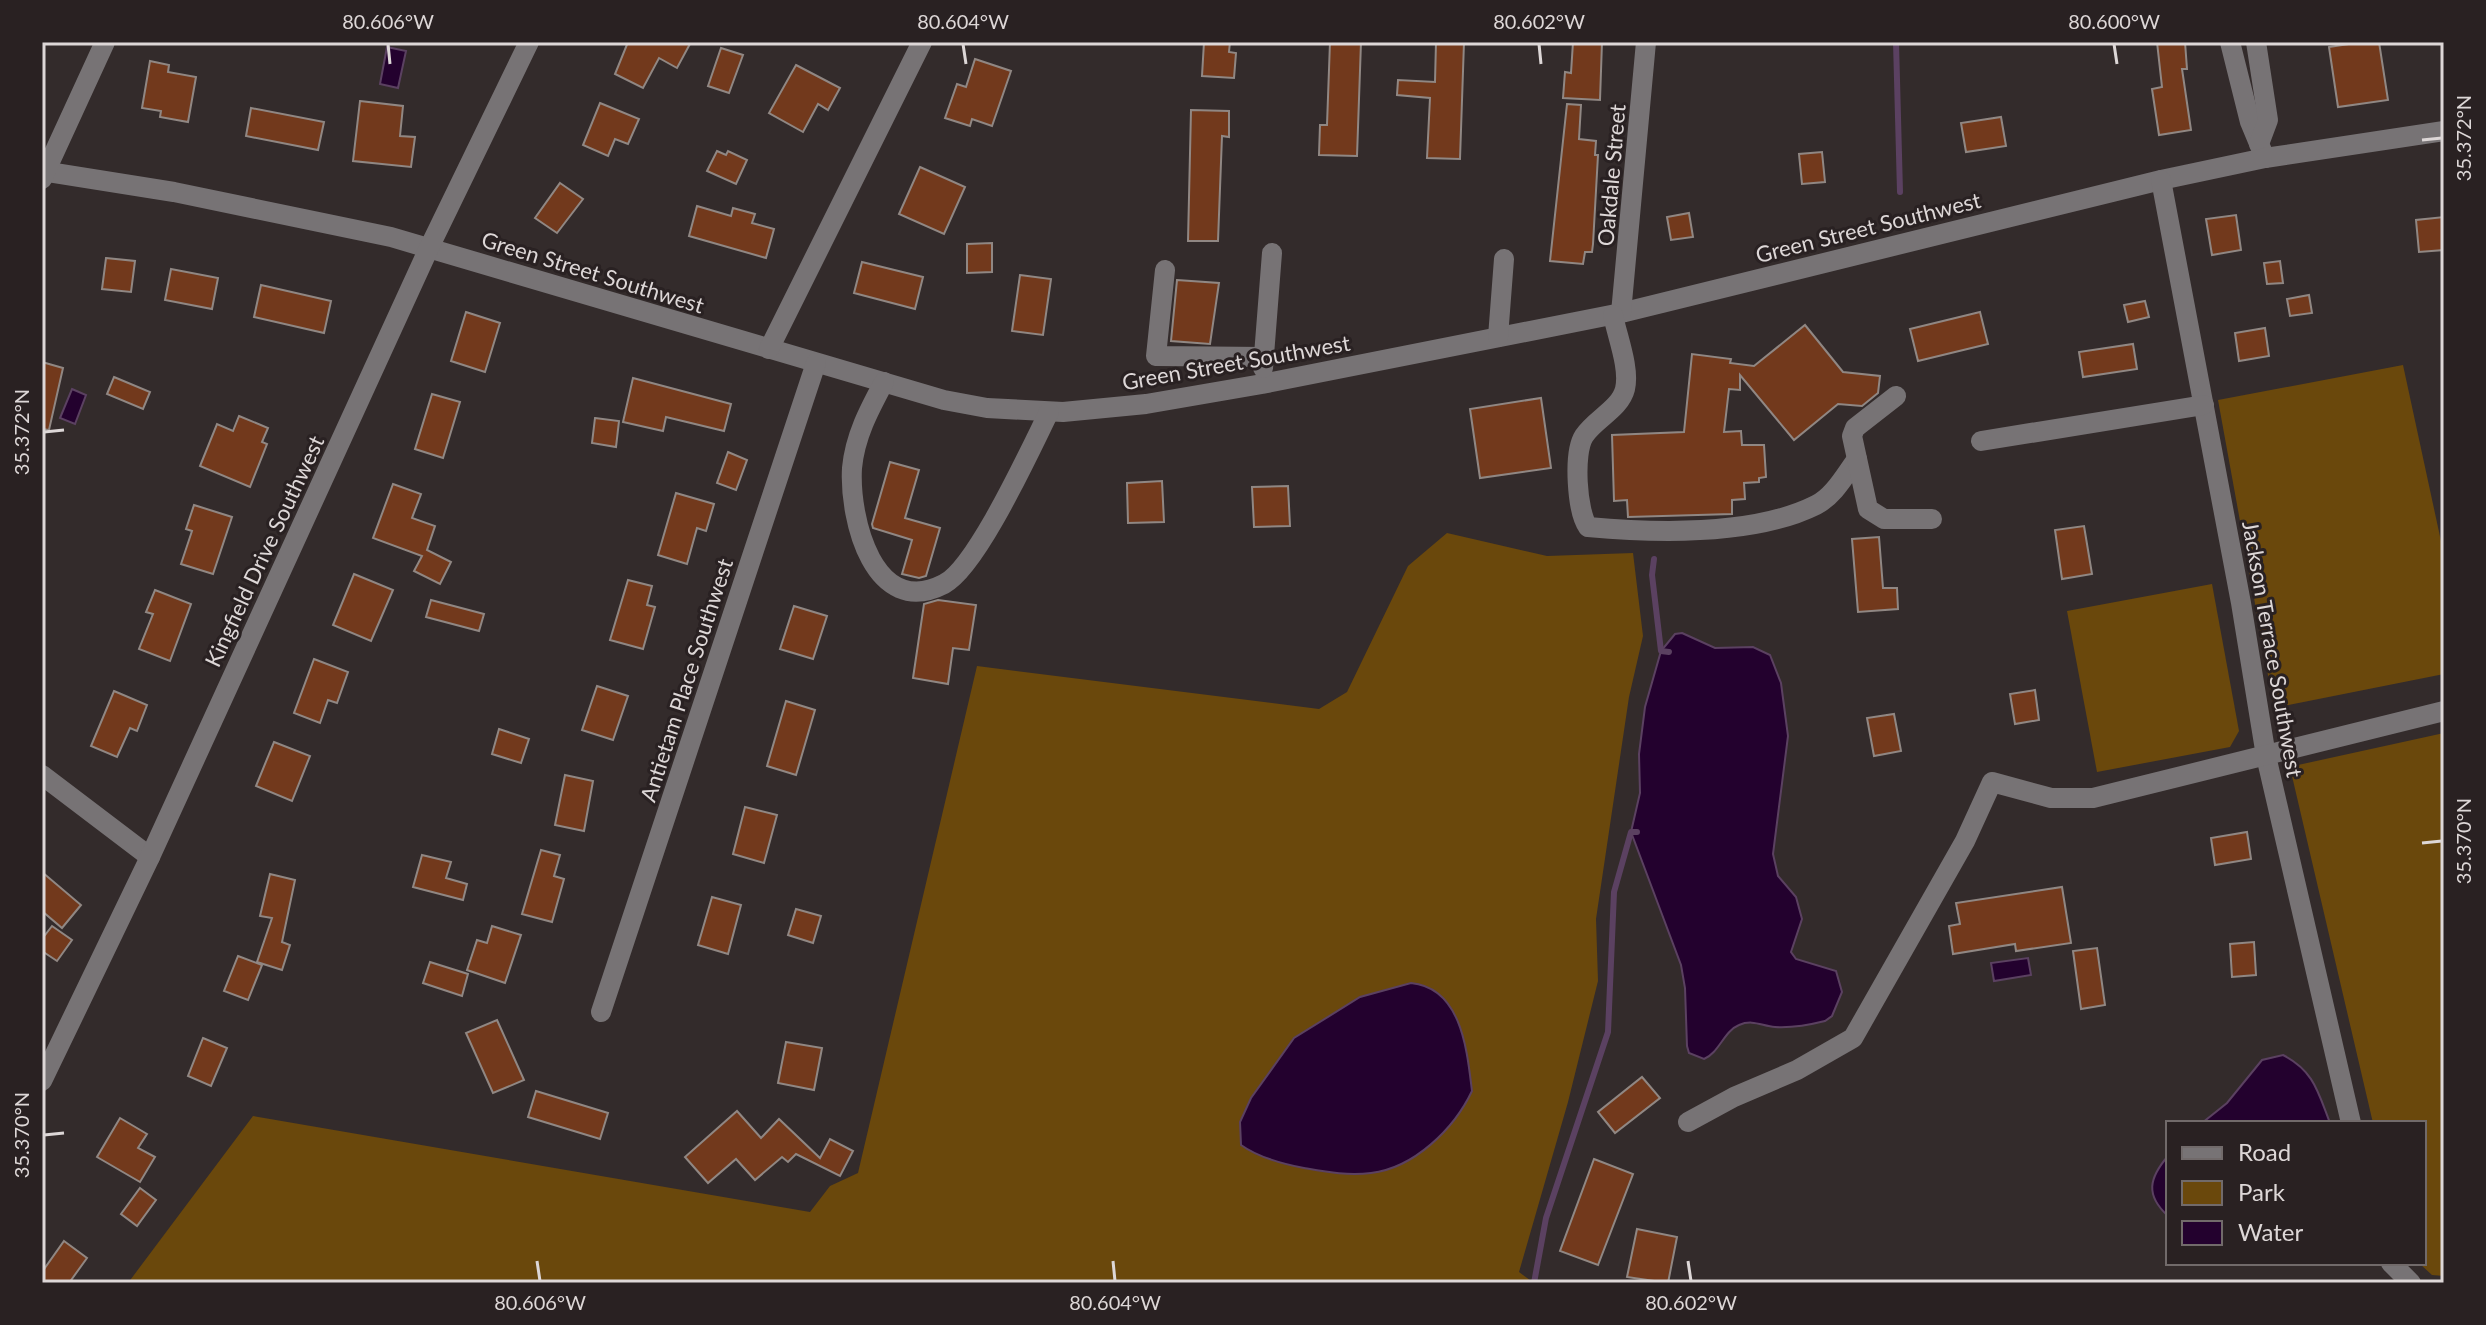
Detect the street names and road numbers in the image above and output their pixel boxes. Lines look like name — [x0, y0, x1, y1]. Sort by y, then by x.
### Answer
street label: Oakdale Street — [1591, 103, 1631, 247]
street label: Green Street Southwest — [1753, 186, 1983, 268]
street label: Green Street Southwest — [479, 225, 708, 319]
street label: Green Street Southwest — [1120, 329, 1352, 395]
street label: Kingfield Drive Southwest — [199, 431, 330, 671]
street label: Jackson Terrace Southwest — [2237, 519, 2309, 779]
street label: Antietam Place Southwest — [634, 555, 738, 805]

